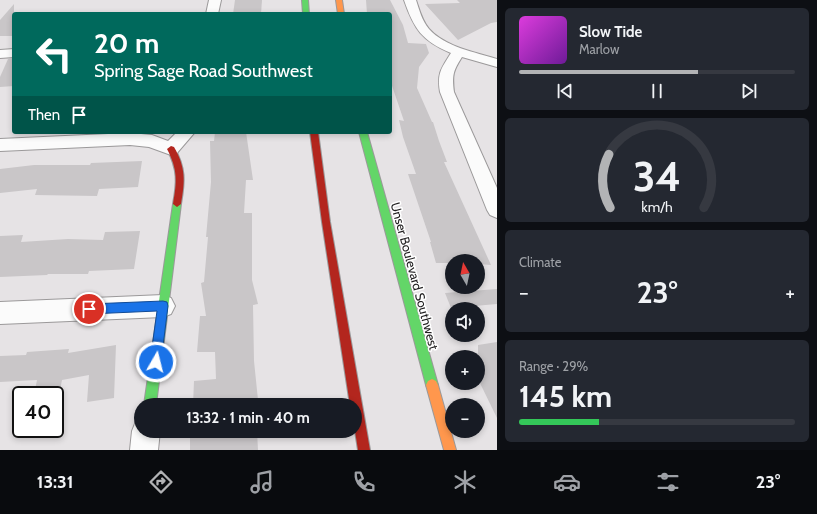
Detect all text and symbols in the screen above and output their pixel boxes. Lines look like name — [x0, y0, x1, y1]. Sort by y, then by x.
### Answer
text: Slow Tide — [579, 23, 642, 41]
text: 20 m — [94, 26, 159, 60]
icon: left — [28, 28, 80, 80]
text: Marlow — [579, 41, 619, 57]
text: Spring Sage Road Southwest — [94, 60, 313, 82]
icon: previous — [554, 80, 576, 102]
icon: pause — [646, 80, 668, 102]
icon: next — [738, 80, 760, 102]
icon: arrive — [68, 104, 90, 126]
text: Then — [28, 106, 60, 124]
text: 34 — [633, 151, 681, 201]
text: km/h — [641, 198, 673, 216]
street label: Unser Boulevard Southwest — [388, 200, 443, 352]
north arrow — [445, 254, 485, 294]
map controls — [445, 254, 485, 438]
text: Climate — [519, 254, 561, 270]
text: 23° — [637, 274, 677, 311]
text: − — [519, 279, 529, 306]
text: + — [785, 279, 795, 306]
pin — [72, 292, 106, 326]
icon: arrive — [78, 298, 100, 320]
button: sound — [445, 302, 485, 342]
position arrow — [135, 341, 177, 383]
button: + — [445, 350, 485, 390]
text: Range · 29% — [519, 358, 588, 374]
text: 145 km — [519, 378, 612, 415]
speed limit sign: 40 — [12, 386, 64, 438]
button: − — [445, 398, 485, 438]
text: 13:32 · 1 min · 40 m — [186, 409, 310, 427]
icon: directions — [147, 468, 175, 496]
icon: music — [248, 468, 276, 496]
icon: phone — [350, 468, 378, 496]
icon: climate — [451, 468, 479, 496]
icon: car — [553, 468, 581, 496]
icon: filters — [654, 468, 682, 496]
text: 13:31 — [37, 471, 73, 493]
text: 23° — [756, 471, 780, 493]

